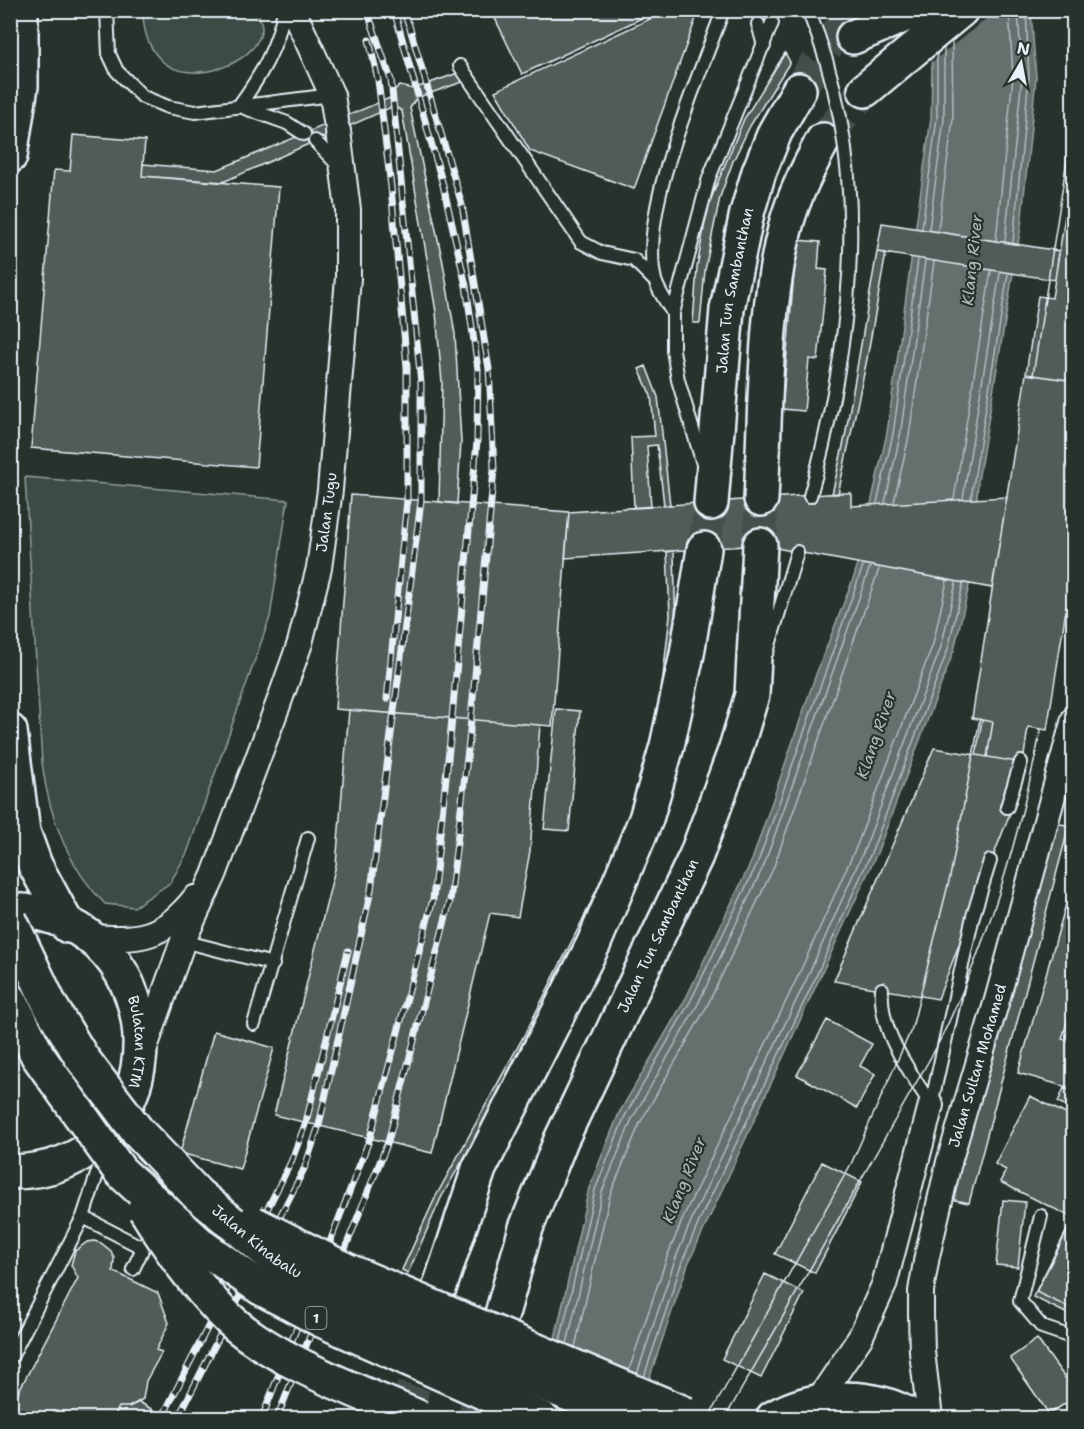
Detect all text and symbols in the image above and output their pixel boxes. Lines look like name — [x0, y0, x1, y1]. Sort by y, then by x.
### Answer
north arrow — [991, 33, 1051, 93]
text: N — [1015, 37, 1032, 60]
street label: Jalan Tun Sambanthan — [712, 205, 758, 374]
water label: Klang River — [957, 213, 987, 306]
street label: Jalan Tugu — [311, 472, 341, 553]
water label: Klang River — [851, 688, 901, 782]
street label: Jalan Tun Sambanthan — [613, 856, 703, 1016]
street label: Jalan Sultan Mohamed — [944, 981, 1011, 1150]
street label: Bulatan KTM — [123, 993, 150, 1091]
water label: Klang River — [657, 1133, 711, 1226]
street label: Jalan Kinabalu — [208, 1200, 306, 1283]
road number: 1 — [306, 1307, 326, 1329]

